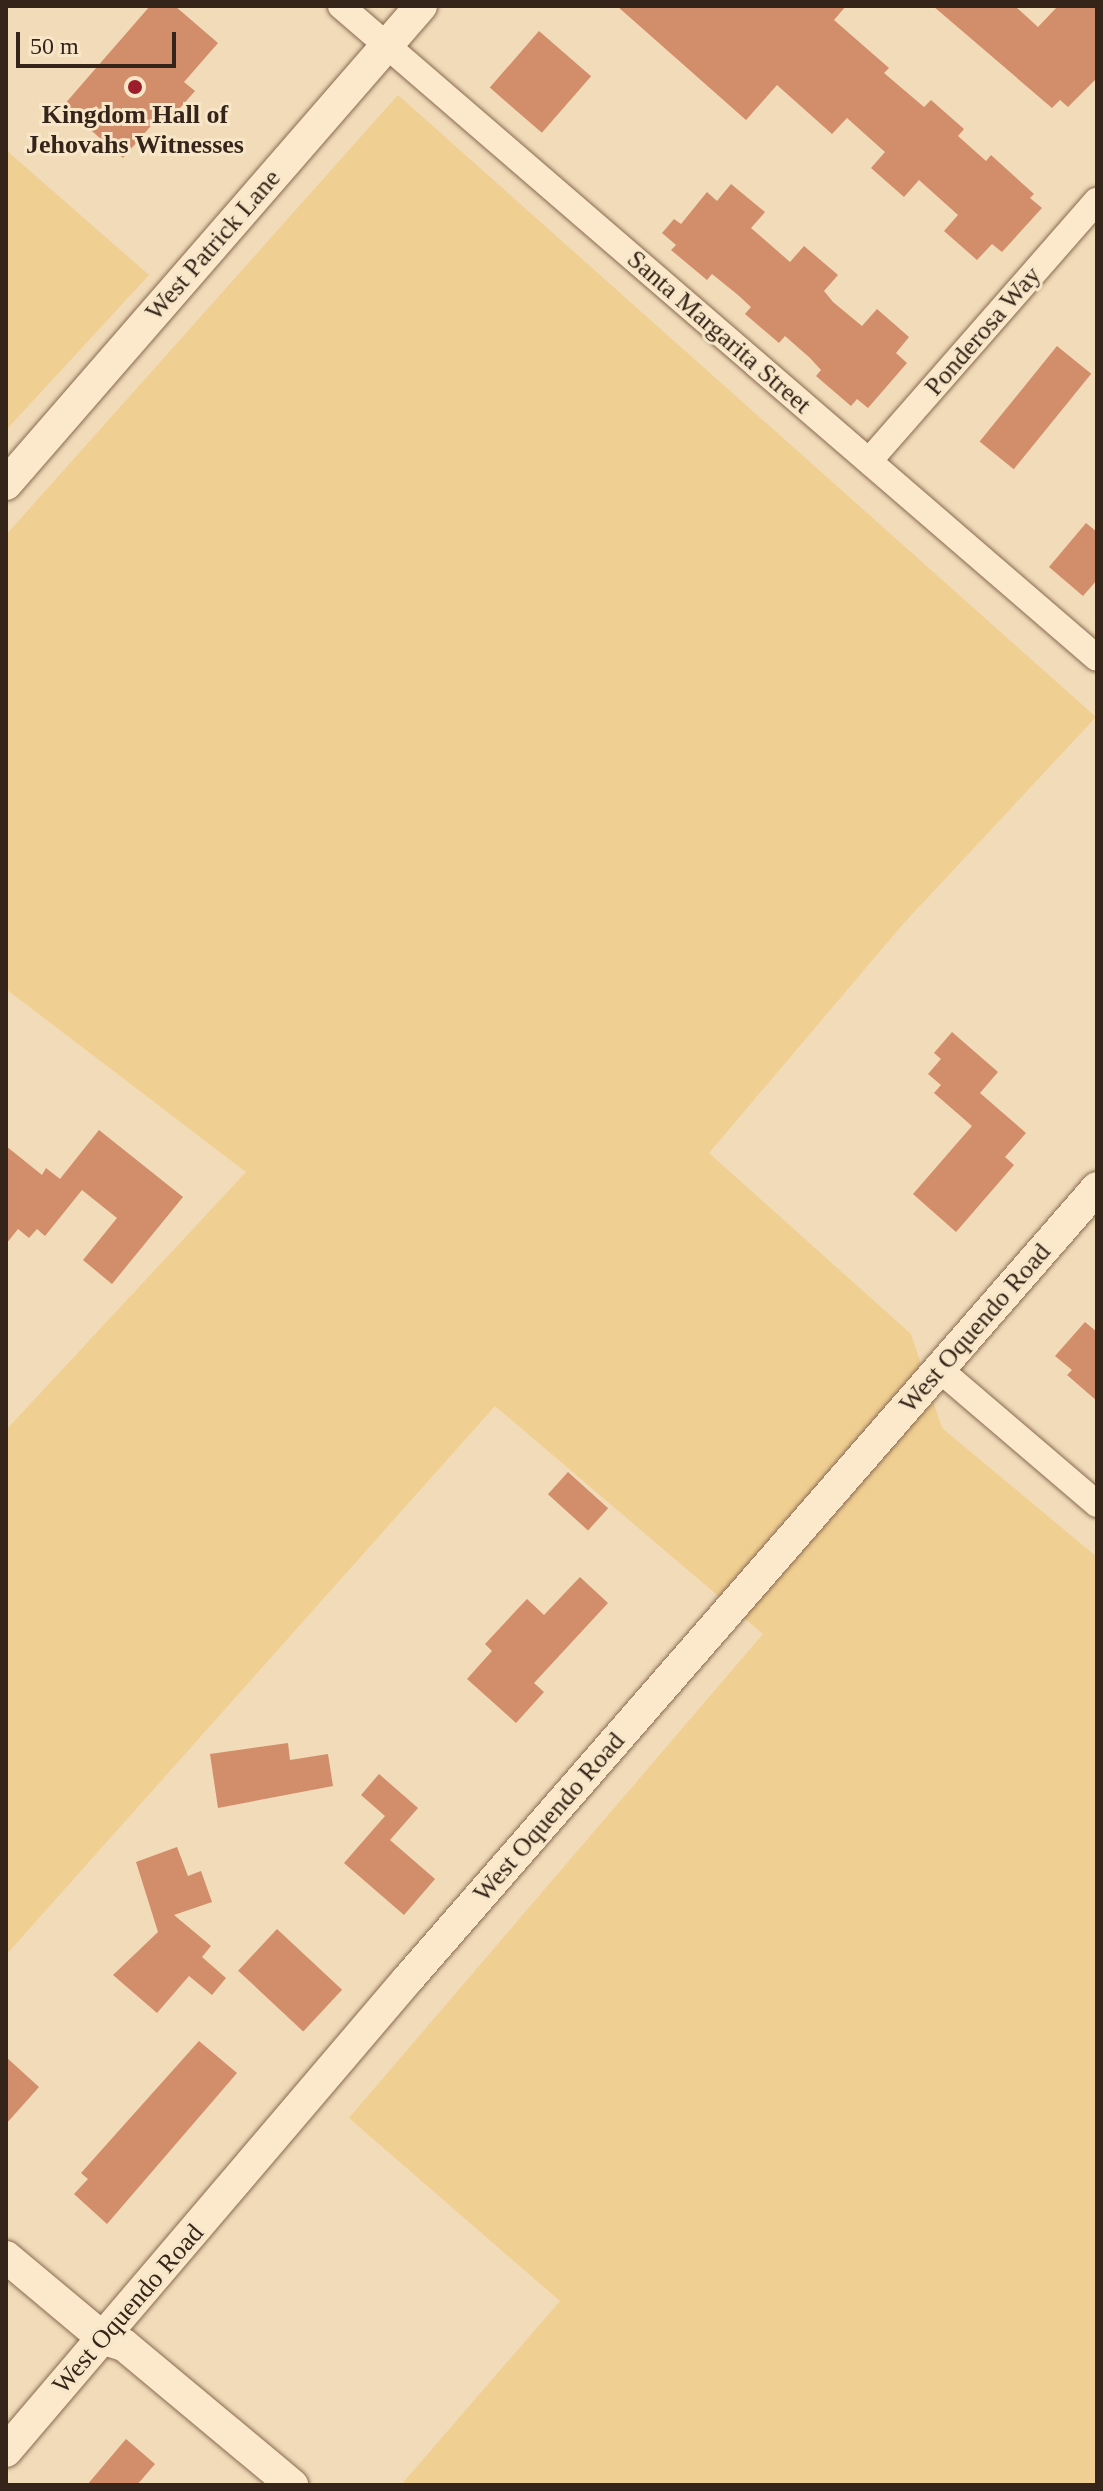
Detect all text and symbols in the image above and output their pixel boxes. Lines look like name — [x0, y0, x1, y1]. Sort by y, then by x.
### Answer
scale bar — [20, 16, 180, 66]
text: 50 m — [30, 33, 79, 59]
marker: Kingdom Hall of Jehovahs Witnesses — [126, 78, 144, 96]
place label: Kingdom Hall of Jehovahs Witnesses — [26, 99, 244, 160]
street label: West Patrick Lane — [139, 163, 287, 327]
street label: Santa Margarita Street — [621, 244, 817, 420]
street label: Ponderosa Way — [918, 260, 1048, 402]
street label: West Oquendo Road — [893, 1237, 1057, 1419]
street label: West Oquendo Road — [467, 1726, 631, 1908]
street label: West Oquendo Road — [46, 2218, 210, 2400]

